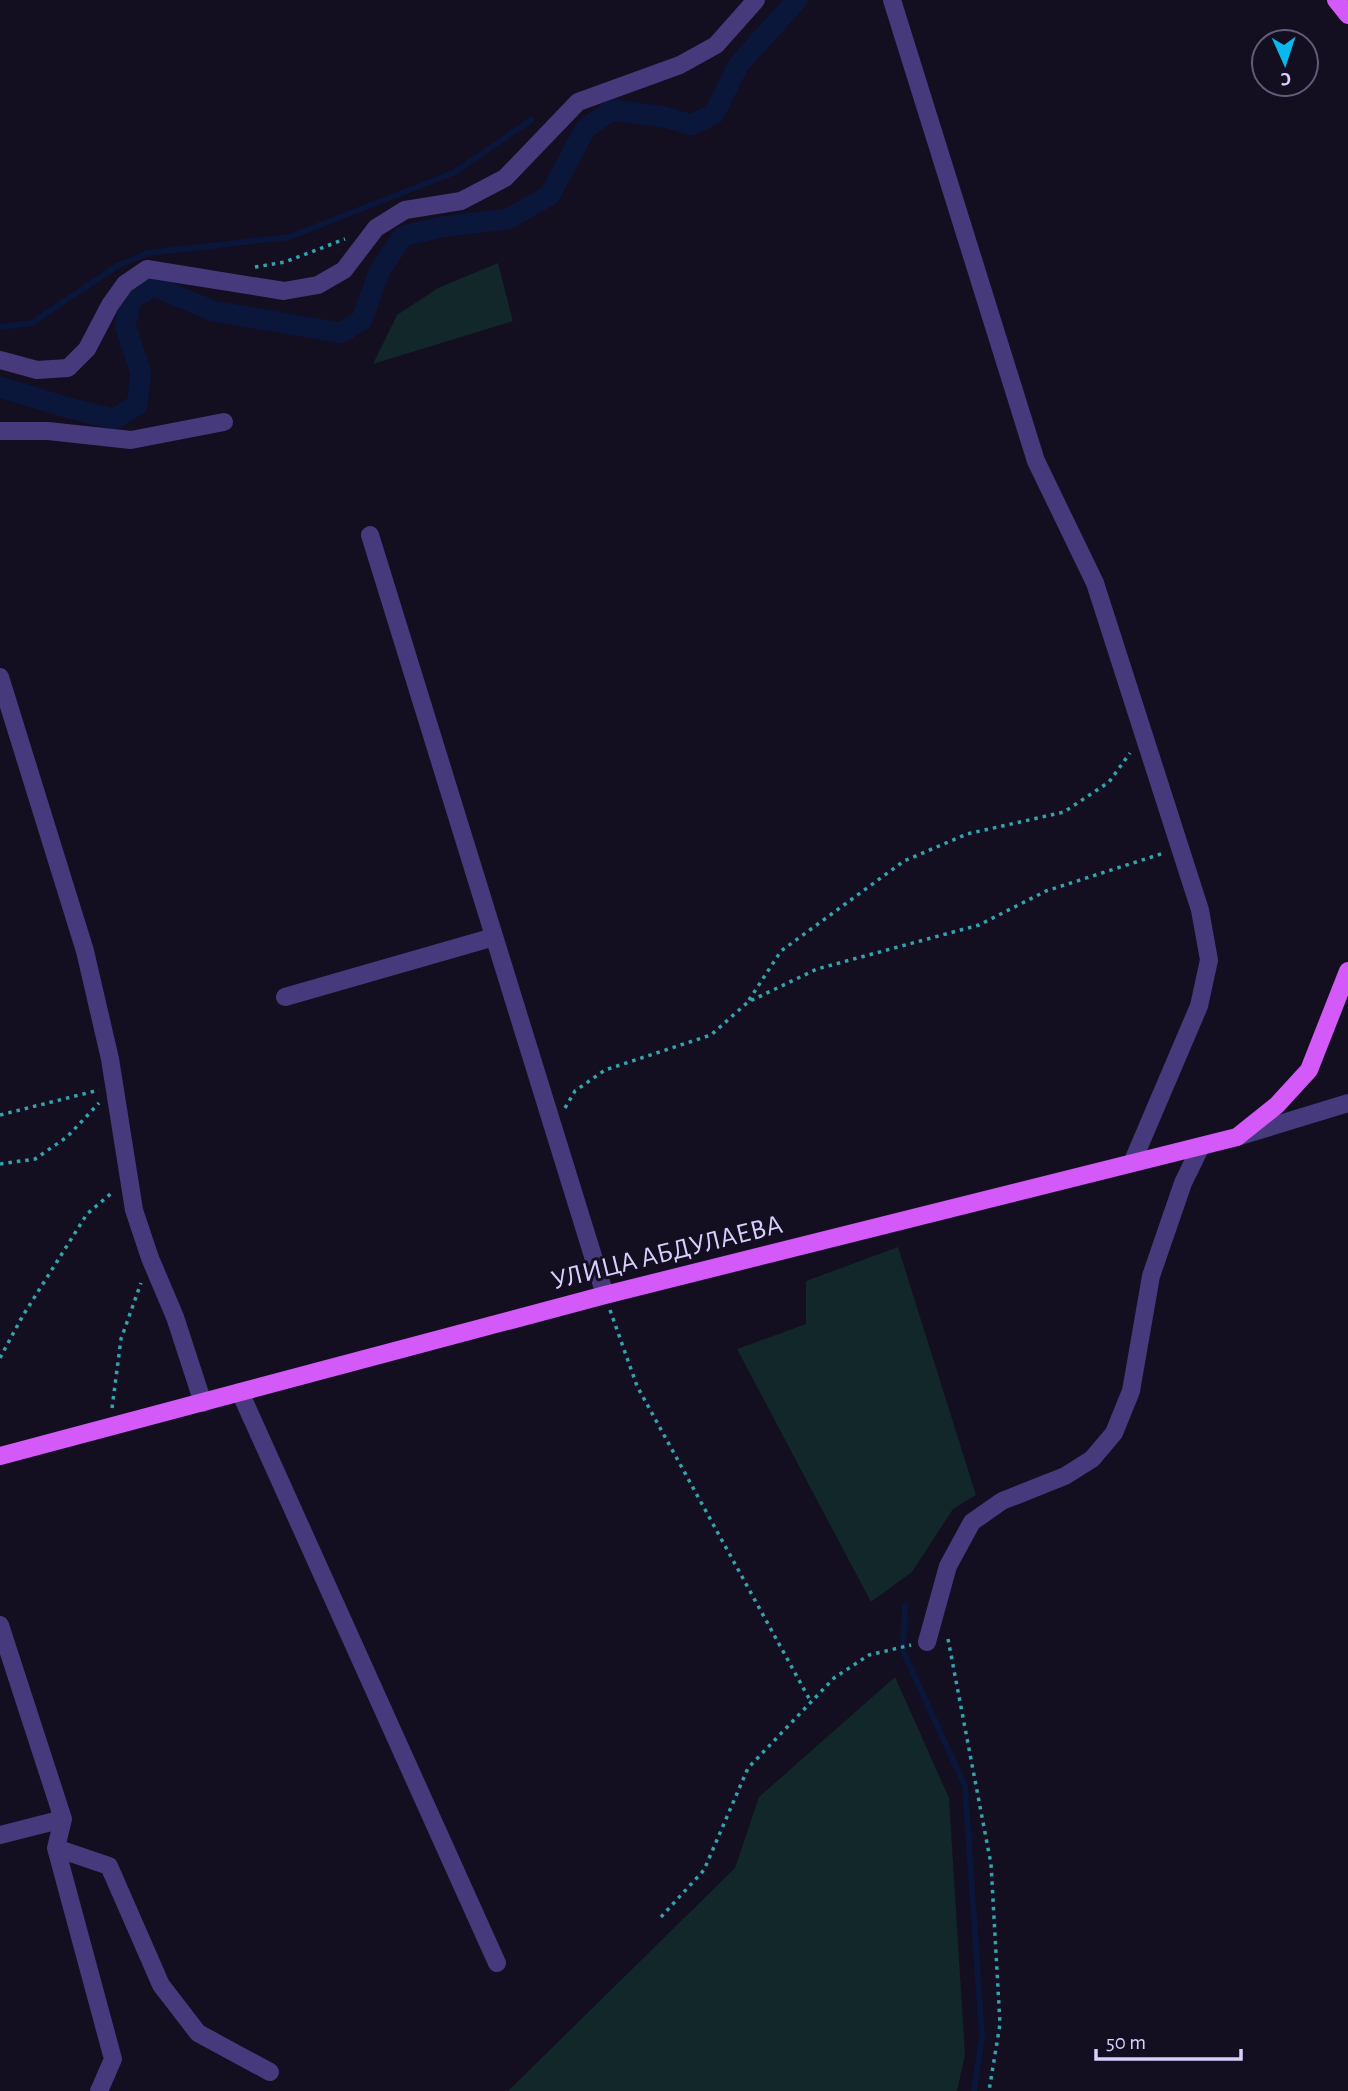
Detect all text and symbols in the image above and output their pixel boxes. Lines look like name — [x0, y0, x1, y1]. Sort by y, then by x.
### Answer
north arrow — [1250, 28, 1320, 98]
text: С — [1280, 69, 1292, 88]
street label: УЛИЦА АБДУЛАЕВА — [549, 1211, 785, 1295]
scale bar — [1096, 2018, 1241, 2062]
text: 50 m — [1106, 2032, 1146, 2053]

